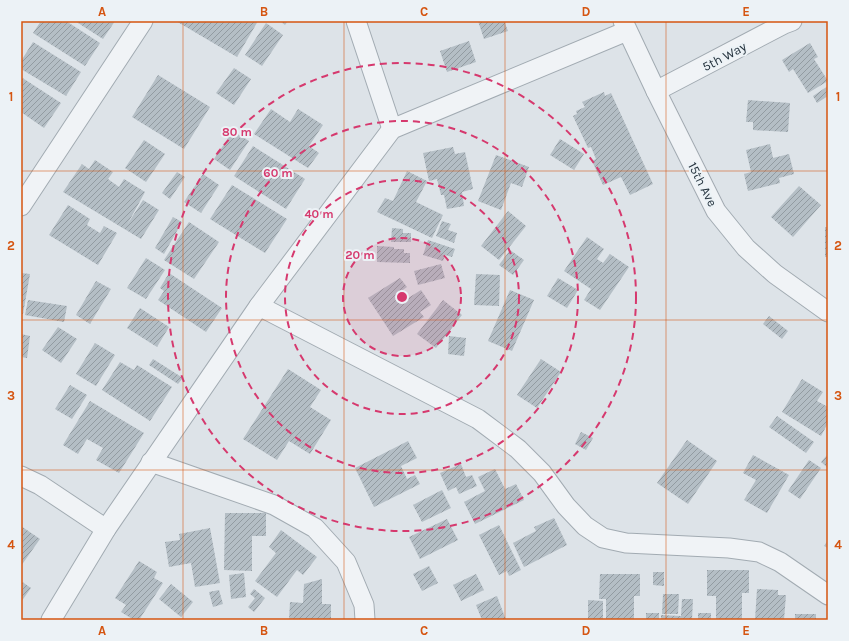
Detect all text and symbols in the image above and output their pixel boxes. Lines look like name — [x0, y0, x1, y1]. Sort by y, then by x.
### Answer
text: A — [98, 4, 106, 19]
text: B — [260, 4, 268, 19]
text: C — [420, 4, 428, 19]
text: D — [582, 4, 591, 19]
text: E — [742, 4, 750, 19]
street label: 5th Way — [700, 39, 749, 74]
text: 1 — [9, 89, 13, 104]
text: 1 — [836, 89, 840, 104]
text: 80 m — [222, 125, 252, 139]
street label: 15th Ave — [685, 160, 720, 209]
text: 60 m — [263, 166, 293, 180]
text: 40 m — [304, 207, 334, 221]
text: 2 — [7, 238, 15, 253]
text: 2 — [834, 238, 842, 253]
text: 20 m — [345, 248, 375, 262]
centre of rings — [395, 290, 409, 304]
text: 3 — [7, 388, 15, 403]
text: 3 — [834, 388, 842, 403]
text: 4 — [7, 537, 15, 552]
text: 4 — [834, 537, 842, 552]
text: A — [98, 623, 106, 638]
text: B — [260, 623, 268, 638]
text: C — [420, 623, 428, 638]
text: D — [582, 623, 591, 638]
text: E — [742, 623, 750, 638]

